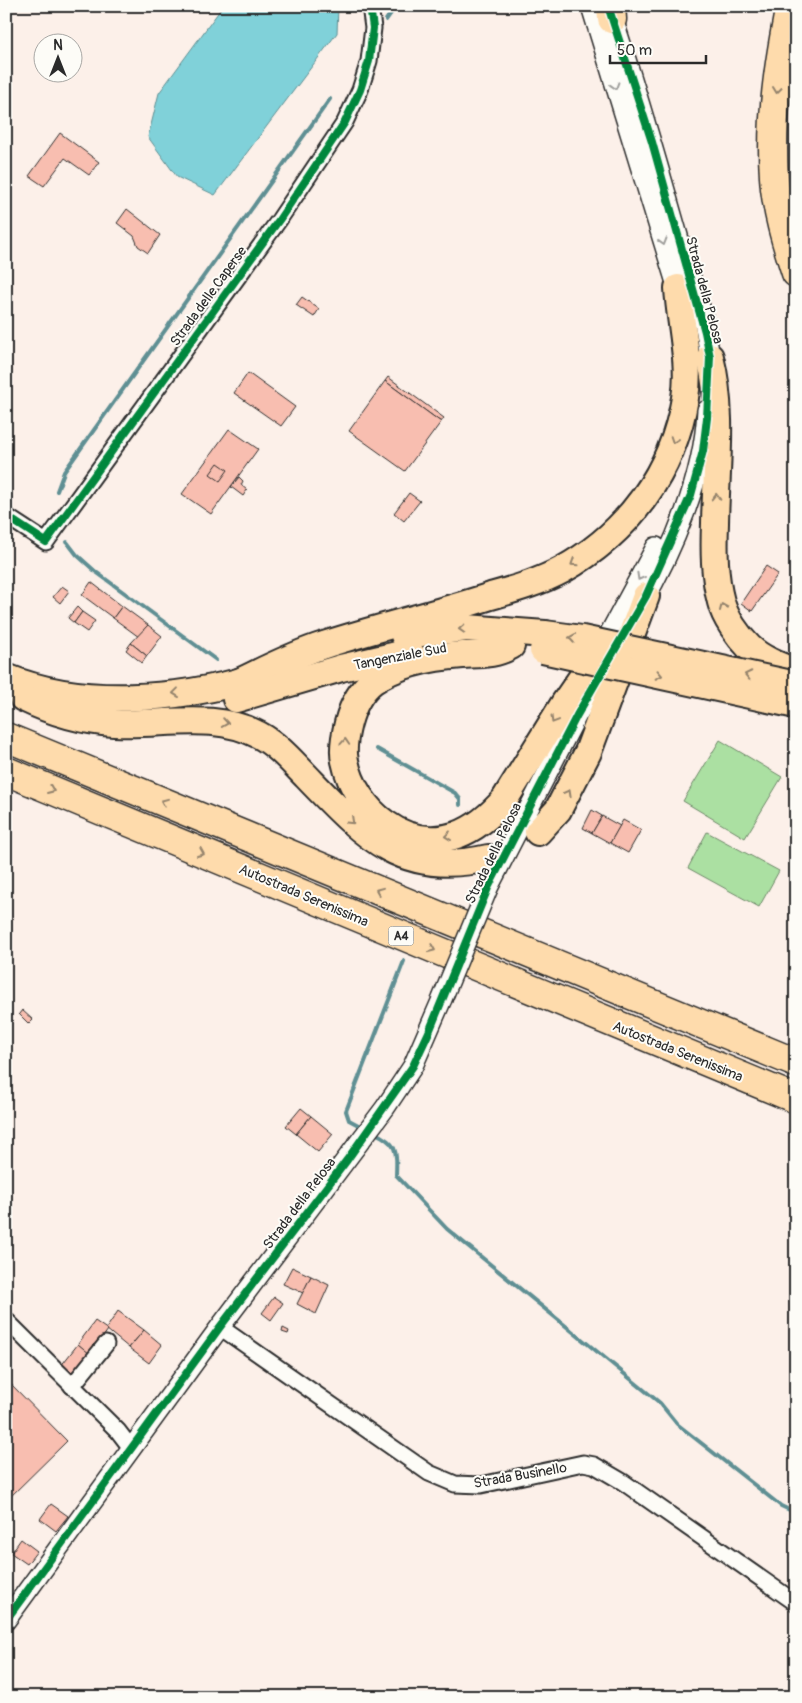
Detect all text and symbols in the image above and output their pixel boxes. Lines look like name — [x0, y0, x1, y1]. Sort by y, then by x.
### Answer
north arrow — [32, 32, 82, 82]
scale bar — [610, 32, 706, 64]
text: N — [53, 37, 63, 54]
text: 50 m — [617, 41, 652, 60]
one-way arrow — [610, 82, 620, 90]
one-way arrow — [772, 86, 783, 94]
street label: Strada della Pelosa — [682, 235, 727, 346]
one-way arrow — [658, 237, 668, 245]
street label: Strada delle Caperse — [167, 243, 250, 349]
one-way arrow — [670, 435, 680, 444]
one-way arrow — [710, 493, 721, 501]
one-way arrow — [570, 556, 579, 566]
one-way arrow — [636, 572, 646, 581]
one-way arrow — [719, 603, 730, 612]
one-way arrow — [458, 623, 466, 634]
one-way arrow — [568, 633, 576, 643]
street label: Tangenziale Sud — [352, 639, 448, 674]
one-way arrow — [655, 670, 664, 680]
one-way arrow — [744, 670, 753, 680]
one-way arrow — [171, 687, 179, 698]
one-way arrow — [550, 715, 560, 724]
one-way arrow — [222, 717, 230, 728]
one-way arrow — [340, 737, 351, 745]
one-way arrow — [46, 784, 55, 794]
one-way arrow — [561, 790, 571, 799]
one-way arrow — [160, 798, 169, 808]
street label: Strada della Pelosa — [462, 800, 525, 906]
one-way arrow — [345, 816, 354, 825]
one-way arrow — [444, 830, 452, 841]
one-way arrow — [196, 846, 205, 857]
street label: Autostrada Serenissima — [237, 860, 371, 930]
one-way arrow — [375, 886, 384, 897]
road number: A4 — [388, 926, 414, 946]
one-way arrow — [427, 942, 436, 953]
street label: Autostrada Serenissima — [610, 1018, 745, 1085]
street label: Strada della Pelosa — [259, 1154, 339, 1252]
street label: Strada Businello — [472, 1459, 568, 1492]

